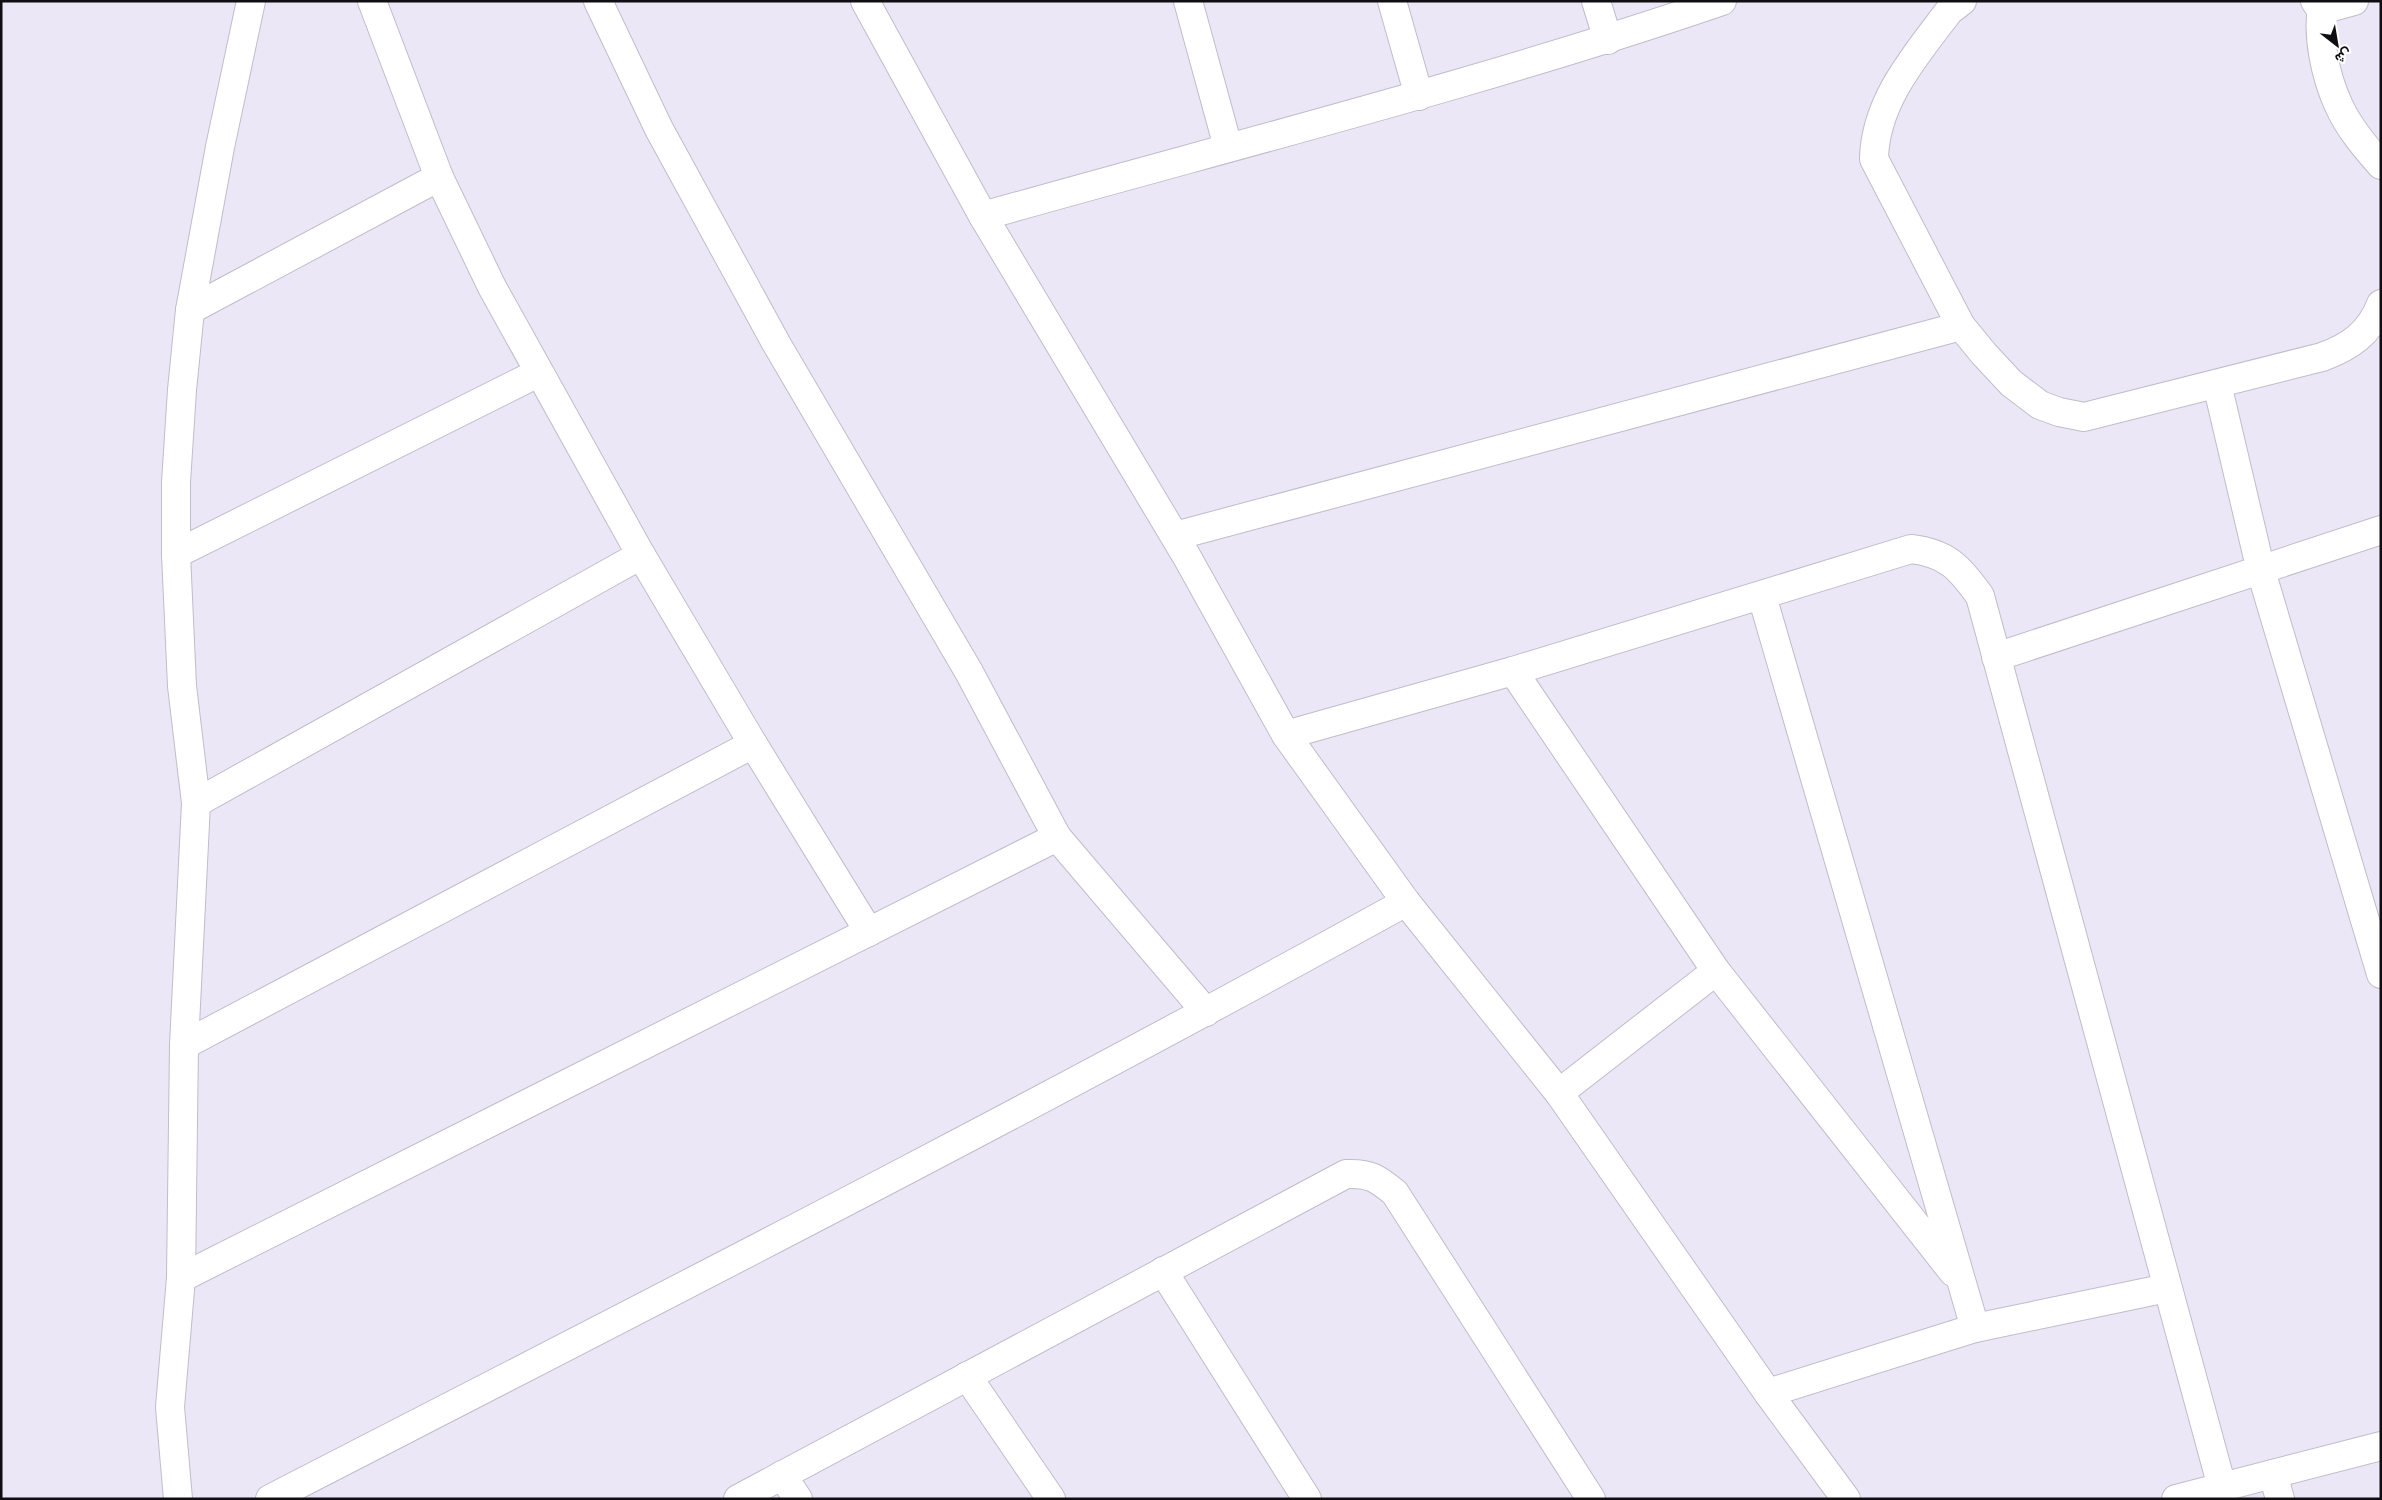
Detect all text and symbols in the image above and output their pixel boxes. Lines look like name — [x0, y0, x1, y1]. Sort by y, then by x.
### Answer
north arrow — [2312, 20, 2362, 70]
text: ش — [2332, 44, 2355, 67]

